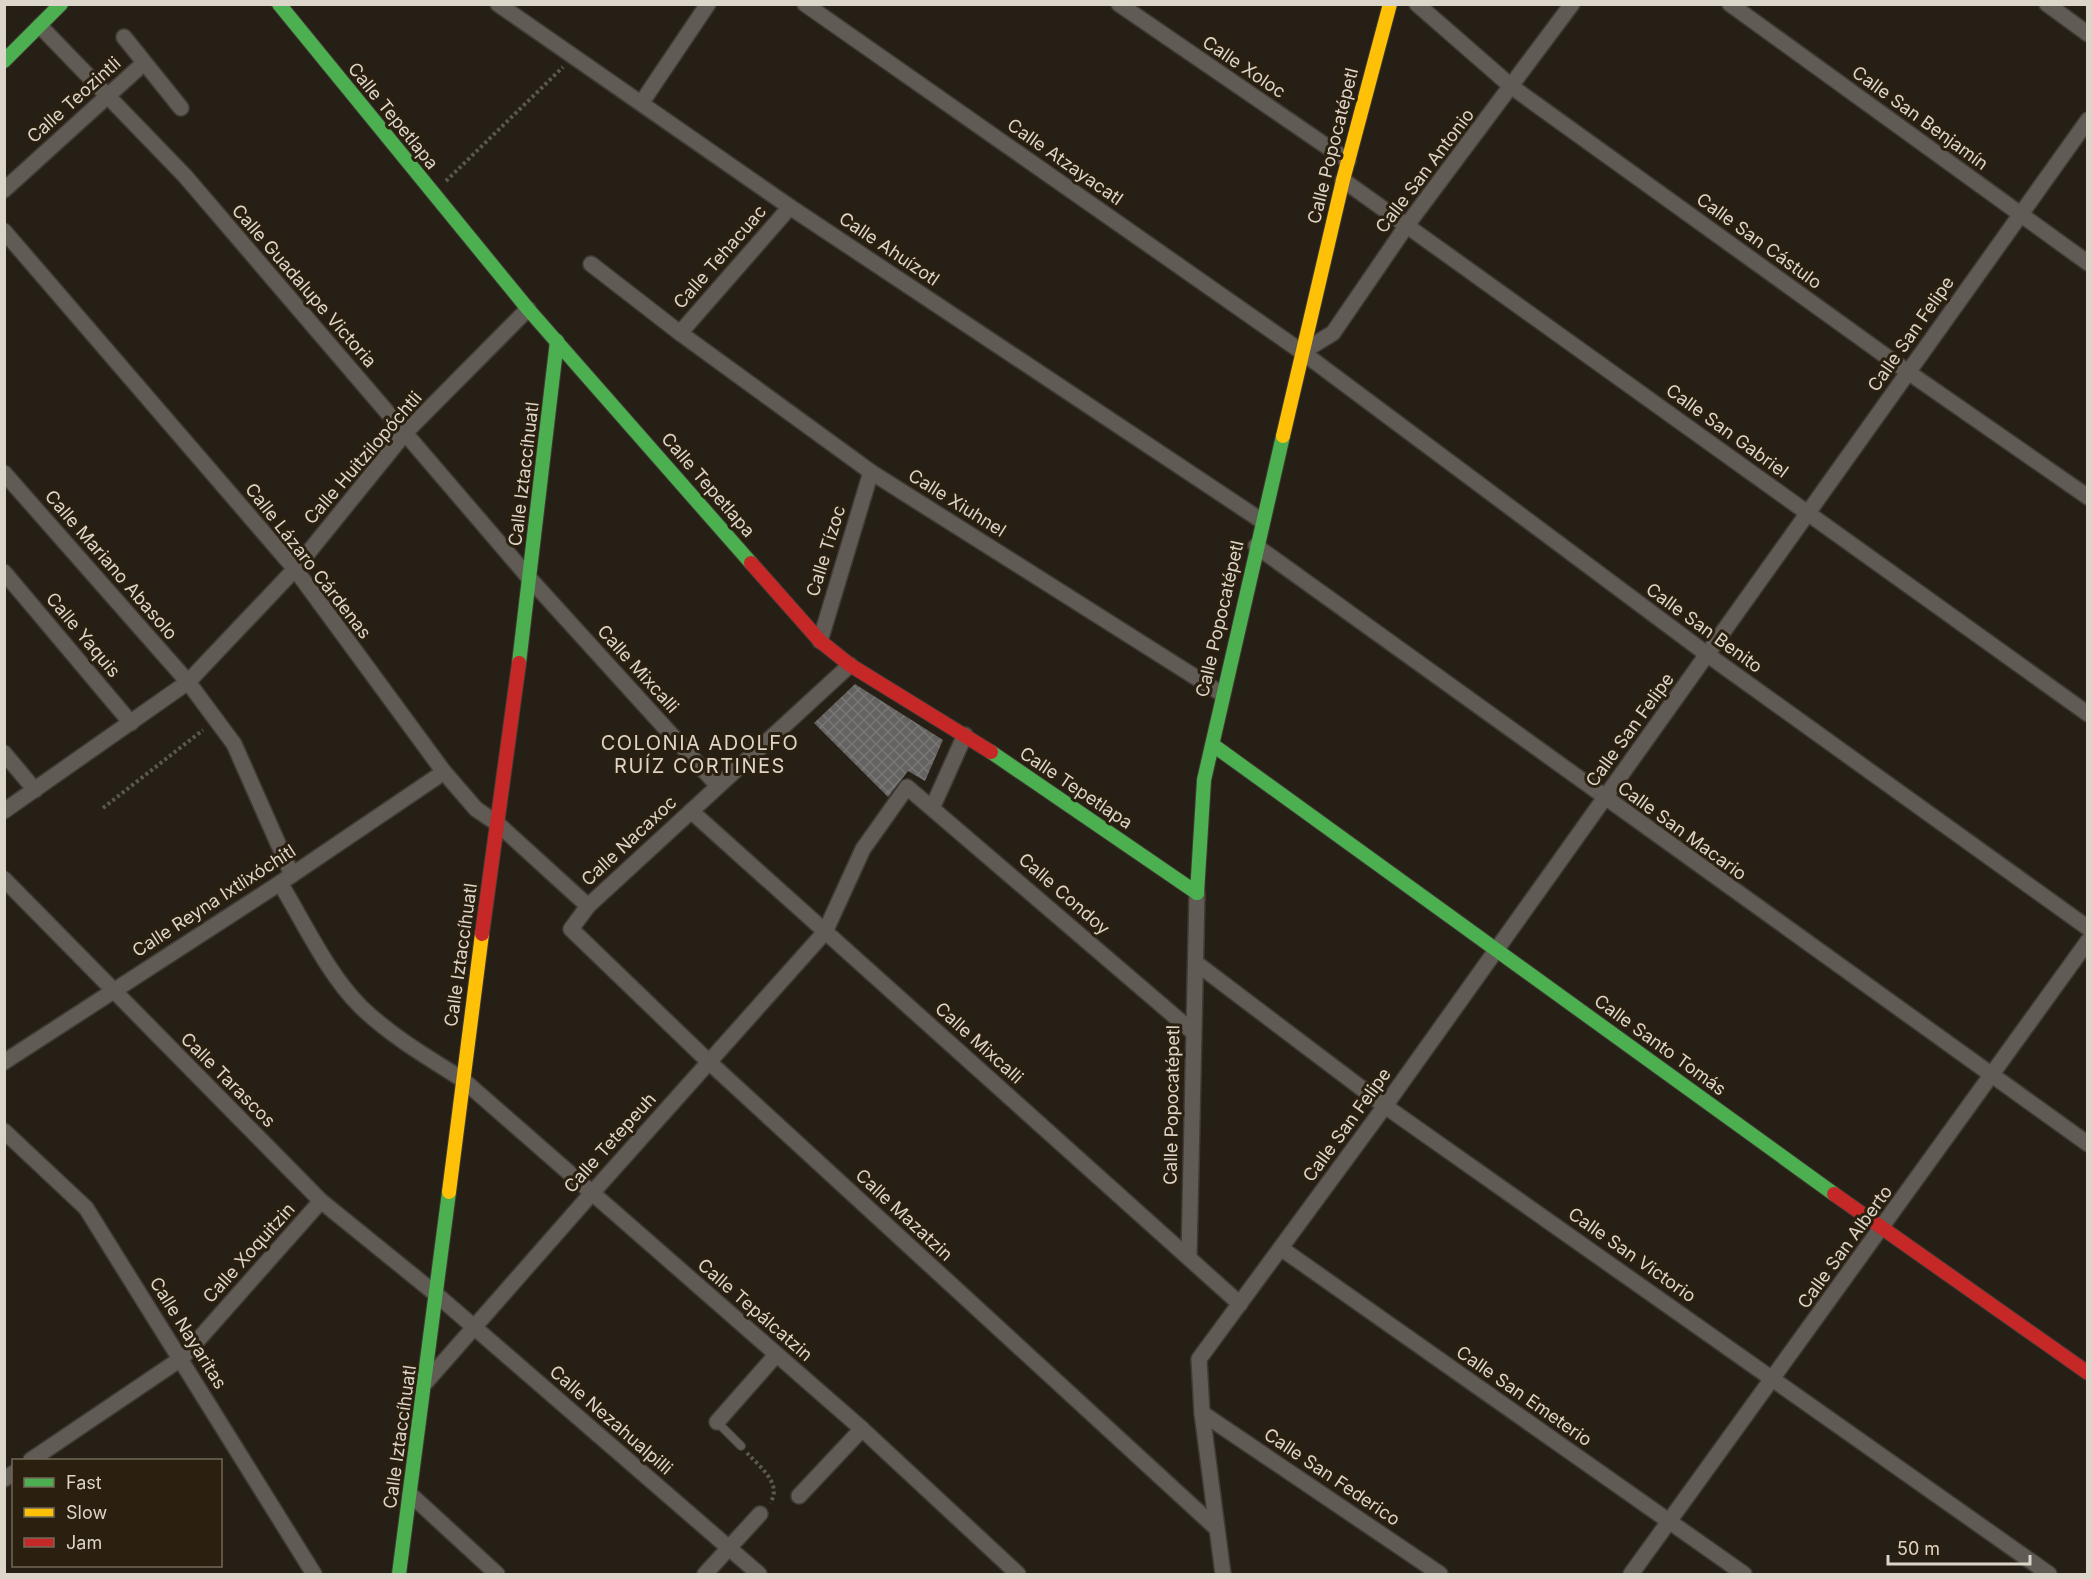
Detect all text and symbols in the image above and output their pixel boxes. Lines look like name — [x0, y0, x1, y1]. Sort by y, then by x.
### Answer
street label: Calle Xoloc — [1199, 31, 1290, 102]
street label: Calle Teozintli — [23, 52, 125, 147]
street label: Calle Tepetlapa — [344, 58, 443, 173]
street label: Calle San Benjamín — [1848, 61, 1992, 174]
street label: Calle Popocatépetl — [1303, 66, 1362, 226]
street label: Calle San Antonio — [1371, 104, 1478, 237]
street label: Calle Atzayacatl — [1003, 114, 1127, 209]
street label: Calle San Cástulo — [1693, 188, 1826, 293]
street label: Calle Guadalupe Victoria — [228, 200, 381, 372]
street label: Calle Tehacuac — [669, 201, 770, 313]
street label: Calle Ahuízotl — [835, 207, 943, 290]
street label: Calle San Felipe — [1863, 272, 1958, 395]
street label: Calle San Gabriel — [1662, 379, 1792, 482]
street label: Calle Huitzilopóchtli — [299, 387, 426, 528]
street label: Calle Iztaccíhuatl — [504, 401, 543, 547]
street label: Calle Tepetlapa — [657, 428, 759, 541]
street label: Calle Xiuhnel — [905, 464, 1010, 541]
street label: Calle Lázaro Cárdenas — [241, 479, 376, 643]
street label: Calle Mariano Abasolo — [41, 486, 182, 644]
street label: Calle Tízoc — [802, 503, 849, 599]
street label: Calle Popocatépetl — [1191, 539, 1248, 699]
street label: Calle San Benito — [1642, 578, 1767, 677]
street label: Calle Yaquis — [42, 588, 125, 681]
street label: Calle Mixcalli — [593, 620, 683, 717]
street label: Calle San Felipe — [1581, 669, 1678, 791]
district label: COLONIA ADOLFO RUÍZ CORTINES — [601, 731, 799, 778]
street label: Calle Tepetlapa — [1016, 742, 1137, 833]
street label: Calle San Macario — [1614, 777, 1751, 884]
street label: Calle Nacaxoc — [577, 791, 681, 890]
street label: Calle Reyna Ixtlixóchitl — [128, 840, 299, 961]
street label: Calle Condoy — [1015, 848, 1114, 939]
street label: Calle Iztaccíhuatl — [440, 882, 481, 1028]
street label: Calle Santo Tomás — [1590, 990, 1730, 1099]
street label: Calle Mixcalli — [931, 998, 1028, 1088]
street label: Calle Popocatépetl — [1160, 1025, 1183, 1185]
street label: Calle Tarascos — [177, 1028, 280, 1131]
street label: Calle San Felipe — [1298, 1064, 1395, 1186]
street label: Calle Tetepeuh — [559, 1088, 660, 1197]
street label: Calle Mazatzin — [852, 1164, 957, 1265]
street label: Calle San Alberto — [1793, 1181, 1896, 1312]
street label: Calle Xoquitzin — [198, 1198, 299, 1307]
street label: Calle San Victorio — [1565, 1203, 1700, 1306]
street label: Calle Tepálcatzin — [694, 1254, 817, 1365]
street label: Calle Nayaritas — [146, 1273, 231, 1393]
street label: Calle San Emeterio — [1453, 1341, 1596, 1450]
street label: Calle Nezahualpilli — [546, 1361, 677, 1479]
street label: Calle Iztaccíhuatl — [379, 1364, 420, 1510]
street label: Calle San Federico — [1260, 1423, 1404, 1530]
legend — [12, 1459, 222, 1567]
text: Fast — [66, 1472, 102, 1493]
text: Slow — [66, 1502, 107, 1523]
scale bar — [1888, 1528, 2030, 1566]
text: Jam — [66, 1532, 102, 1553]
text: 50 m — [1897, 1538, 1940, 1559]

